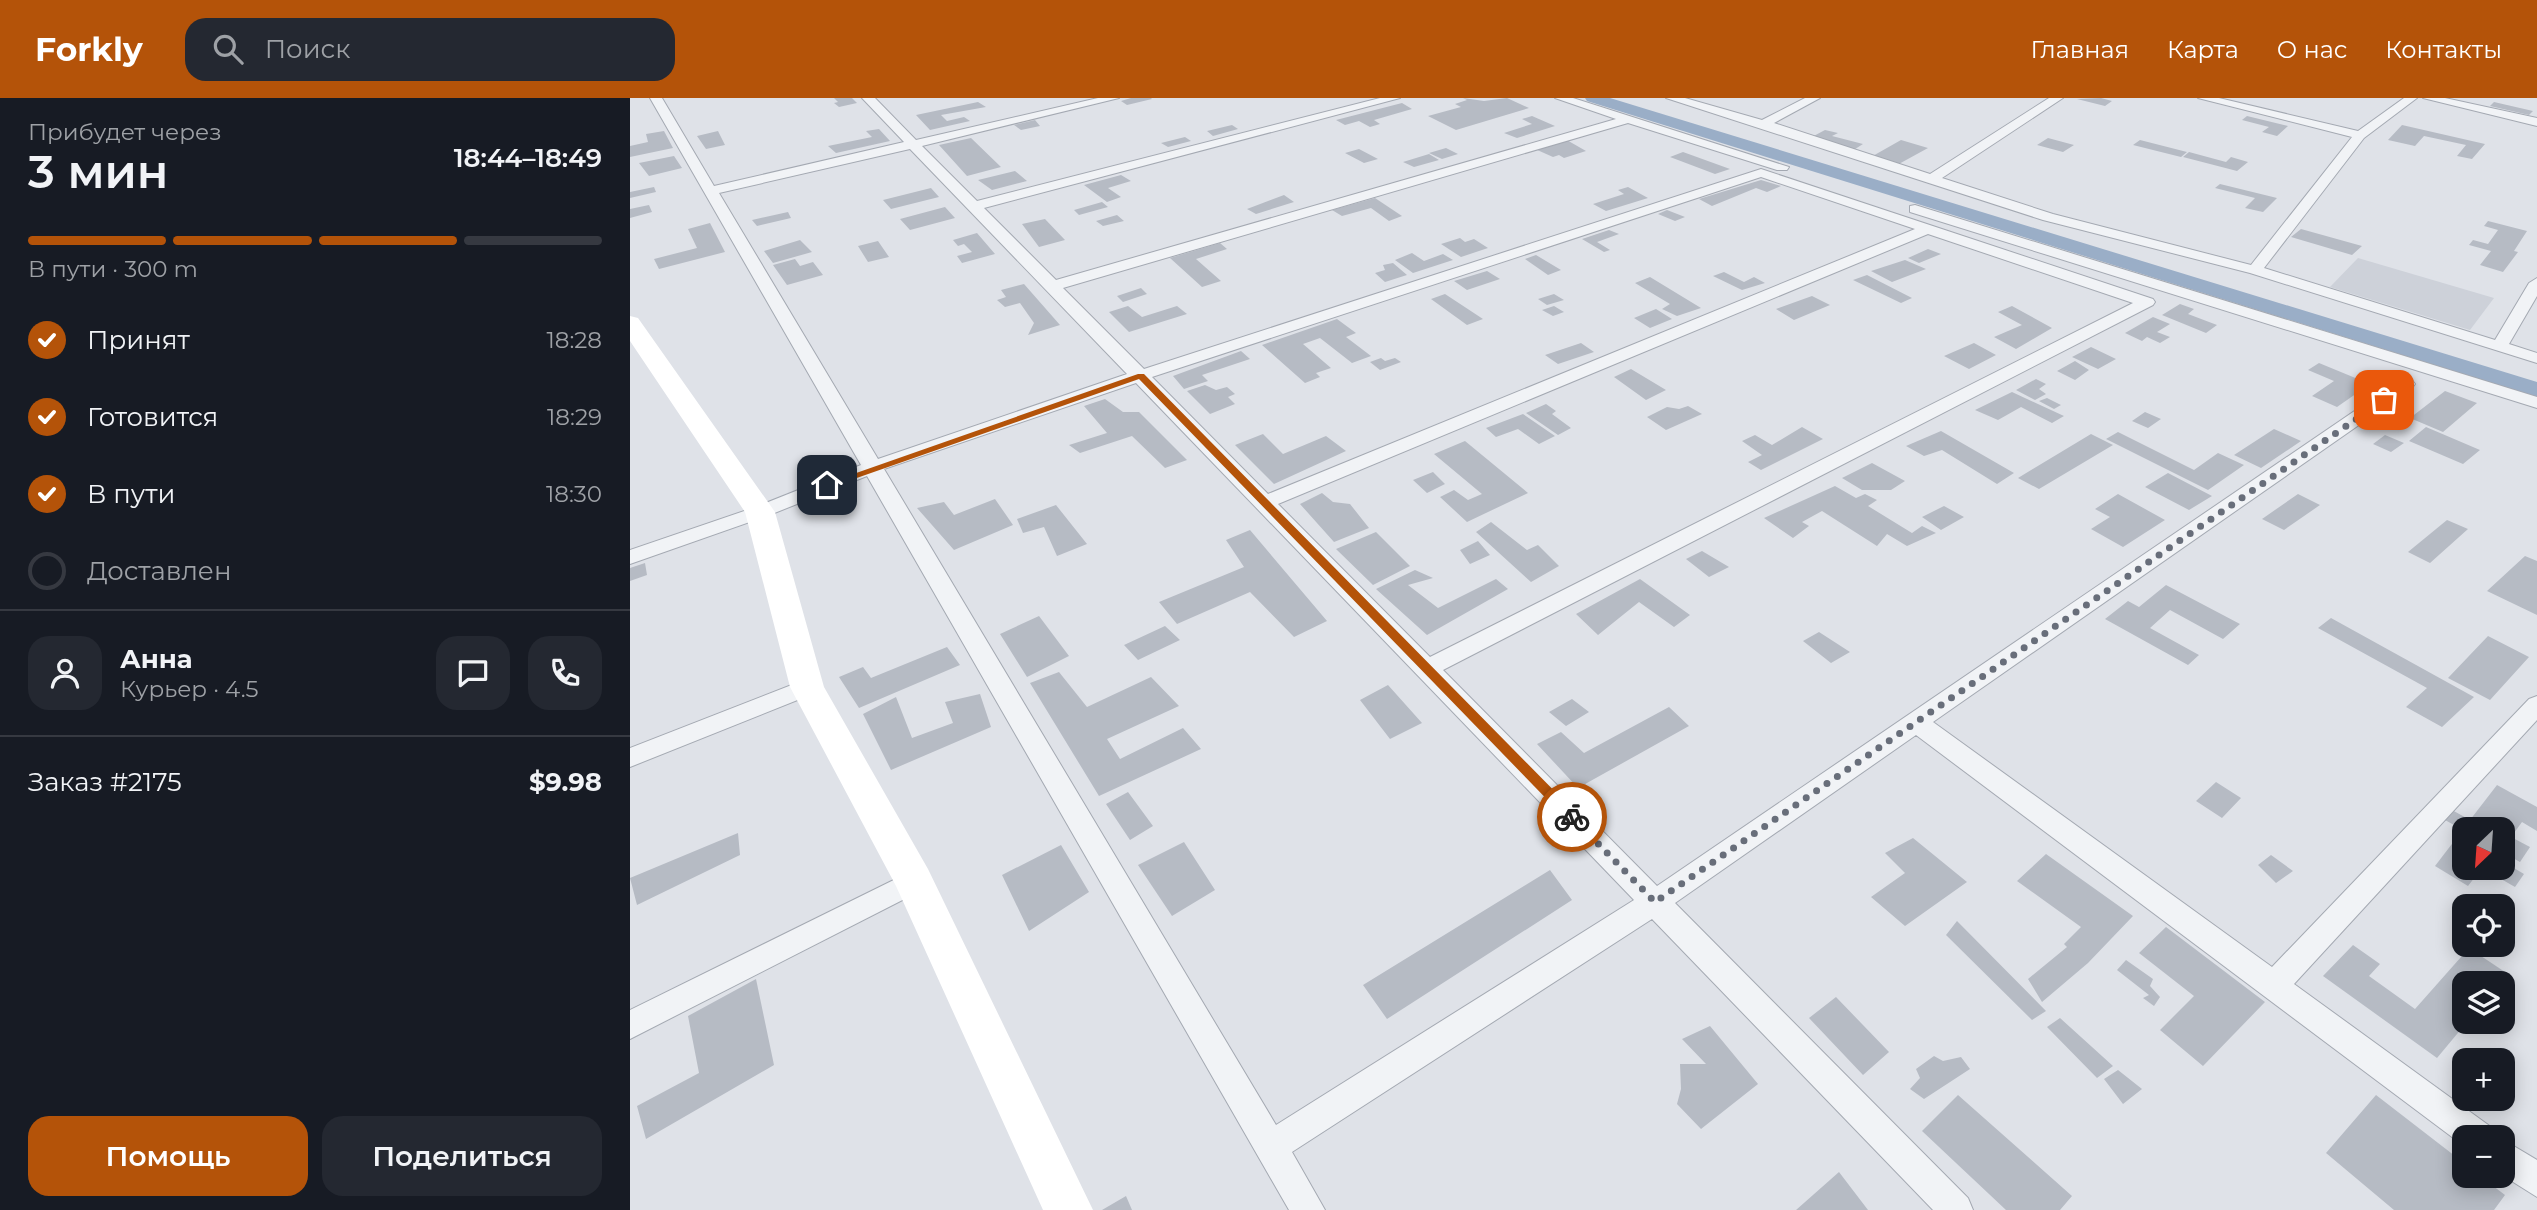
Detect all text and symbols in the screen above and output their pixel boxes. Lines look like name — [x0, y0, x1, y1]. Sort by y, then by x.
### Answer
search box — [185, 18, 675, 81]
text: Forkly — [35, 29, 143, 69]
icon: search — [209, 30, 247, 68]
text: Поиск — [265, 33, 350, 65]
text: Главная — [2031, 35, 2129, 64]
text: Карта — [2167, 35, 2239, 64]
text: О нас — [2277, 35, 2347, 64]
text: Контакты — [2385, 35, 2502, 64]
text: Прибудет через — [28, 118, 222, 146]
text: 18:44–18:49 — [454, 142, 602, 174]
text: 3 мин — [28, 143, 168, 200]
text: В пути · 300 m — [28, 255, 198, 283]
icon: check — [28, 321, 66, 359]
text: Принят — [87, 324, 190, 356]
text: 18:28 — [546, 326, 602, 354]
pin — [2354, 370, 2414, 430]
icon: bag — [2365, 381, 2403, 419]
icon: check — [28, 398, 66, 436]
text: Готовится — [87, 401, 218, 433]
text: 18:29 — [547, 403, 602, 431]
pin — [797, 455, 857, 515]
icon: home — [808, 466, 846, 504]
icon: check — [28, 475, 66, 513]
text: В пути — [87, 478, 176, 510]
text: 18:30 — [546, 480, 602, 508]
text: Доставлен — [87, 555, 232, 587]
button: person — [28, 636, 102, 710]
button: chat — [436, 636, 510, 710]
button: phone — [528, 636, 602, 710]
text: Анна — [120, 643, 193, 675]
text: Курьер · 4.5 — [120, 675, 259, 703]
text: Заказ #2175 — [28, 766, 182, 798]
text: $9.98 — [529, 766, 602, 798]
courier — [1537, 782, 1607, 852]
icon: bike — [1553, 798, 1591, 836]
north arrow — [2452, 817, 2515, 880]
map controls — [2452, 817, 2515, 1188]
button: locate — [2452, 894, 2515, 957]
button: layers — [2452, 971, 2515, 1034]
button: + — [2452, 1048, 2515, 1111]
button: Помощь — [28, 1116, 308, 1196]
button: Поделиться — [322, 1116, 602, 1196]
button: − — [2452, 1125, 2515, 1188]

